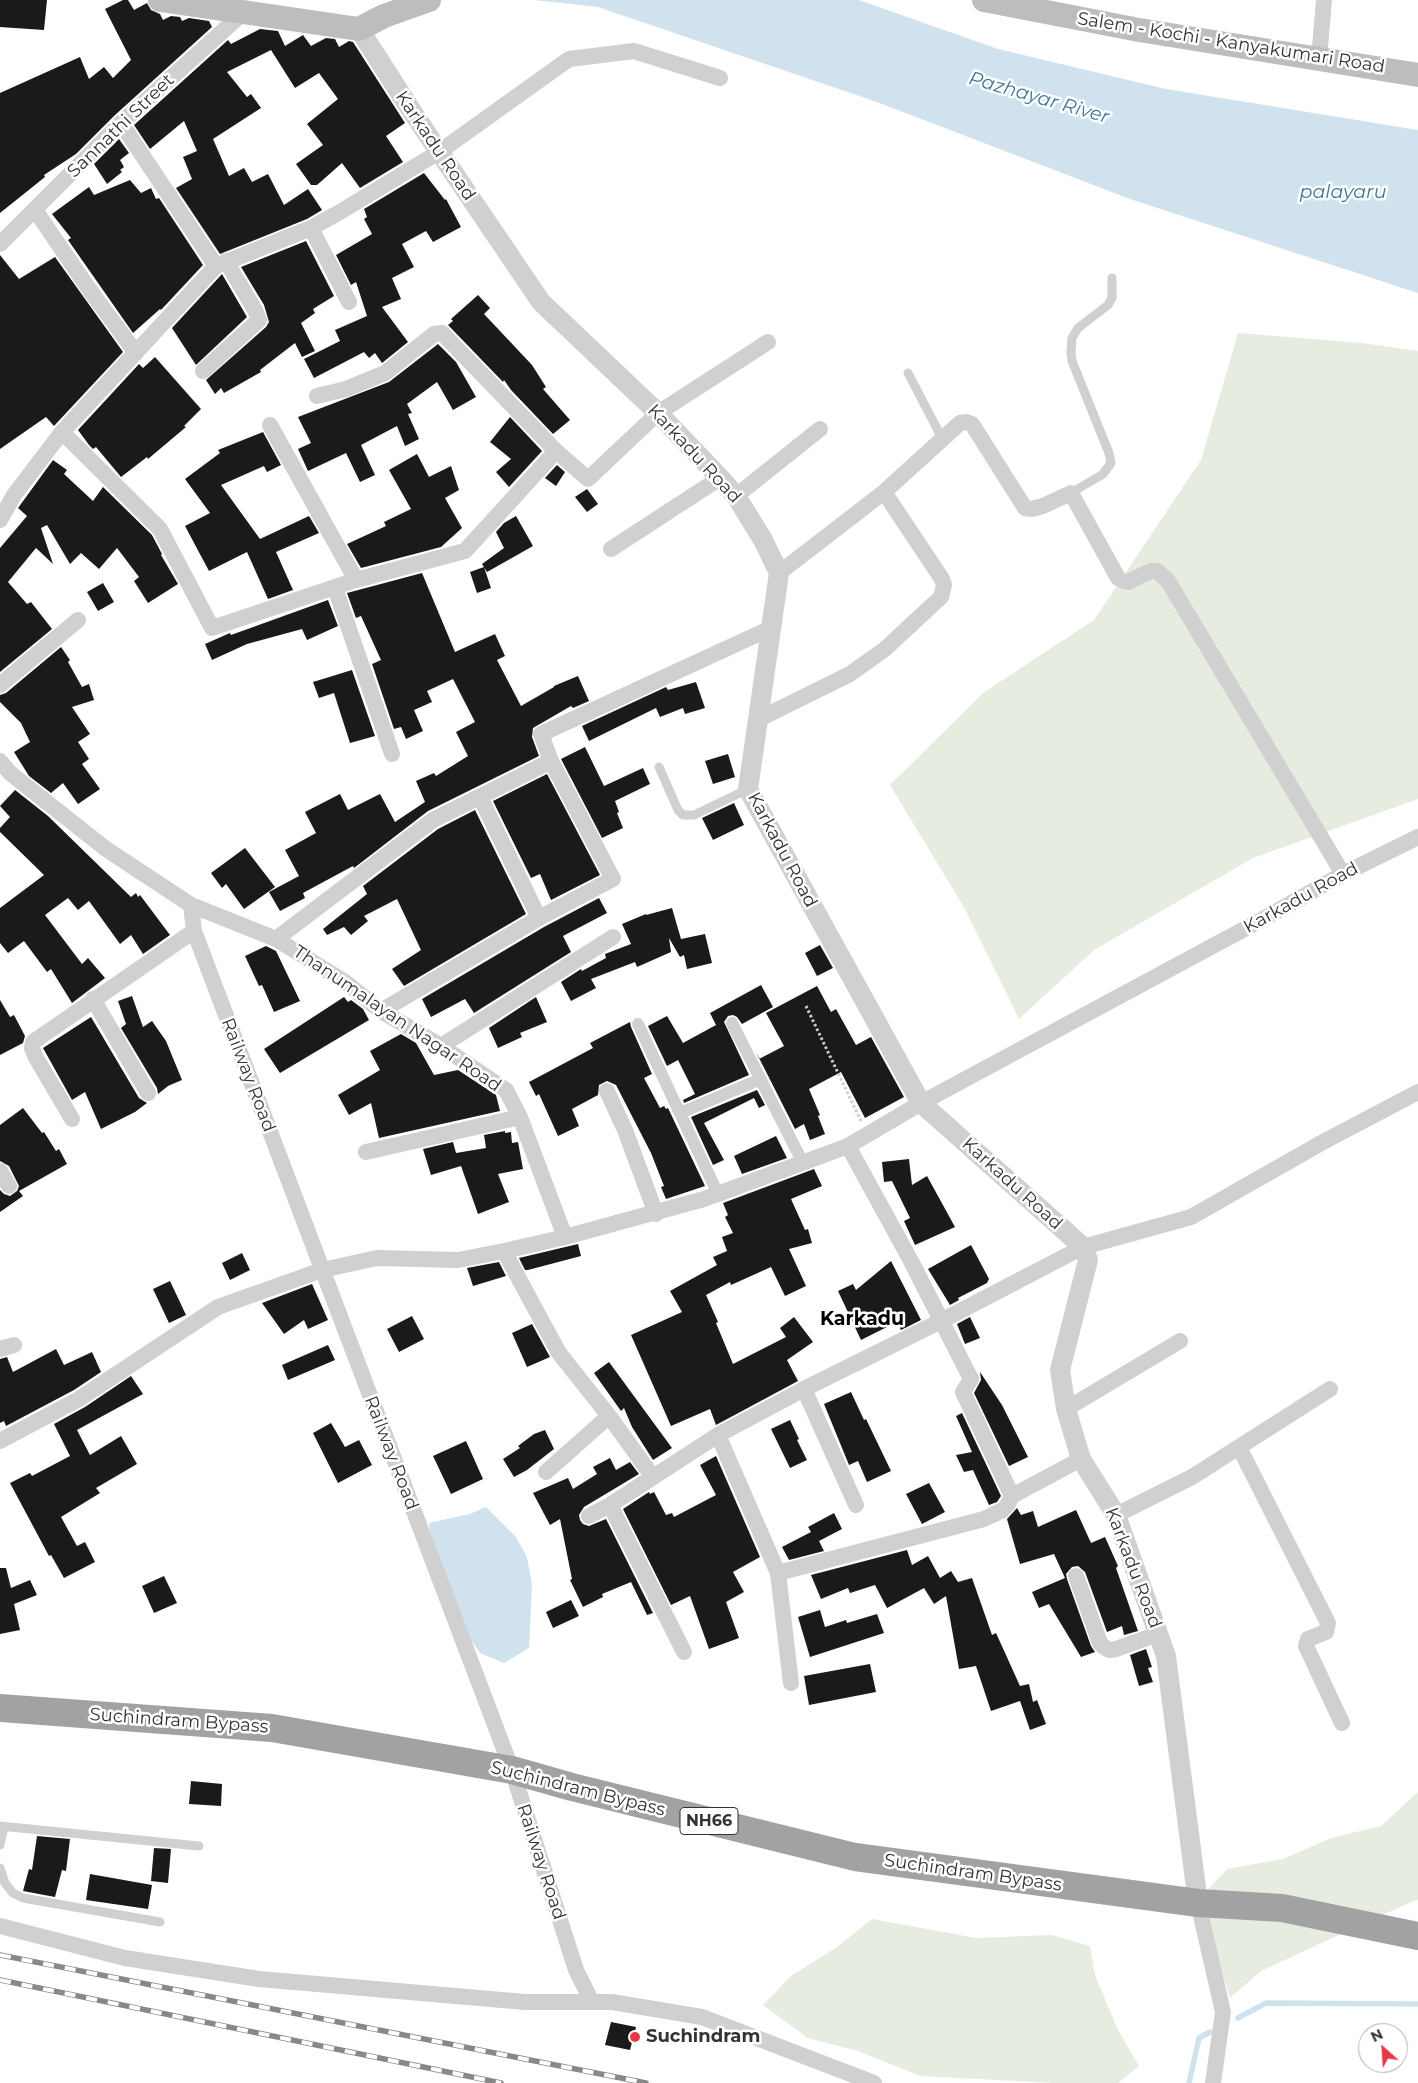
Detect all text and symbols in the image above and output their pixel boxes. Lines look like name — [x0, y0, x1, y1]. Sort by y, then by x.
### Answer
street label: Salem - Kochi - Kanyakumari Road — [1076, 8, 1386, 78]
water label: Pazhayar River — [966, 67, 1112, 129]
street label: Sannathi Street — [63, 70, 179, 182]
street label: Karkadu Road — [390, 87, 480, 205]
water label: palayaru — [1300, 181, 1386, 203]
street label: Karkadu Road — [643, 400, 745, 508]
street label: Karkadu Road — [743, 789, 821, 911]
street label: Karkadu Road — [1240, 858, 1362, 938]
street label: Thanumalayan Nagar Road — [289, 941, 505, 1097]
street label: Railway Road — [216, 1015, 280, 1135]
street label: Karkadu Road — [957, 1133, 1067, 1235]
district label: Karkadu — [820, 1308, 904, 1330]
street label: Railway Road — [359, 1393, 423, 1513]
street label: Karkadu Road — [1100, 1505, 1166, 1631]
street label: Suchindram Bypass — [89, 1704, 269, 1738]
street label: Suchindram Bypass — [488, 1757, 668, 1821]
street label: Railway Road — [512, 1801, 570, 1923]
road number: NH66 — [680, 1808, 738, 1834]
street label: Suchindram Bypass — [883, 1850, 1063, 1896]
north arrow — [1358, 2023, 1408, 2073]
text: N — [1368, 2025, 1386, 2046]
place label: Suchindram — [646, 2026, 760, 2048]
marker: Suchindram — [628, 2030, 642, 2044]

